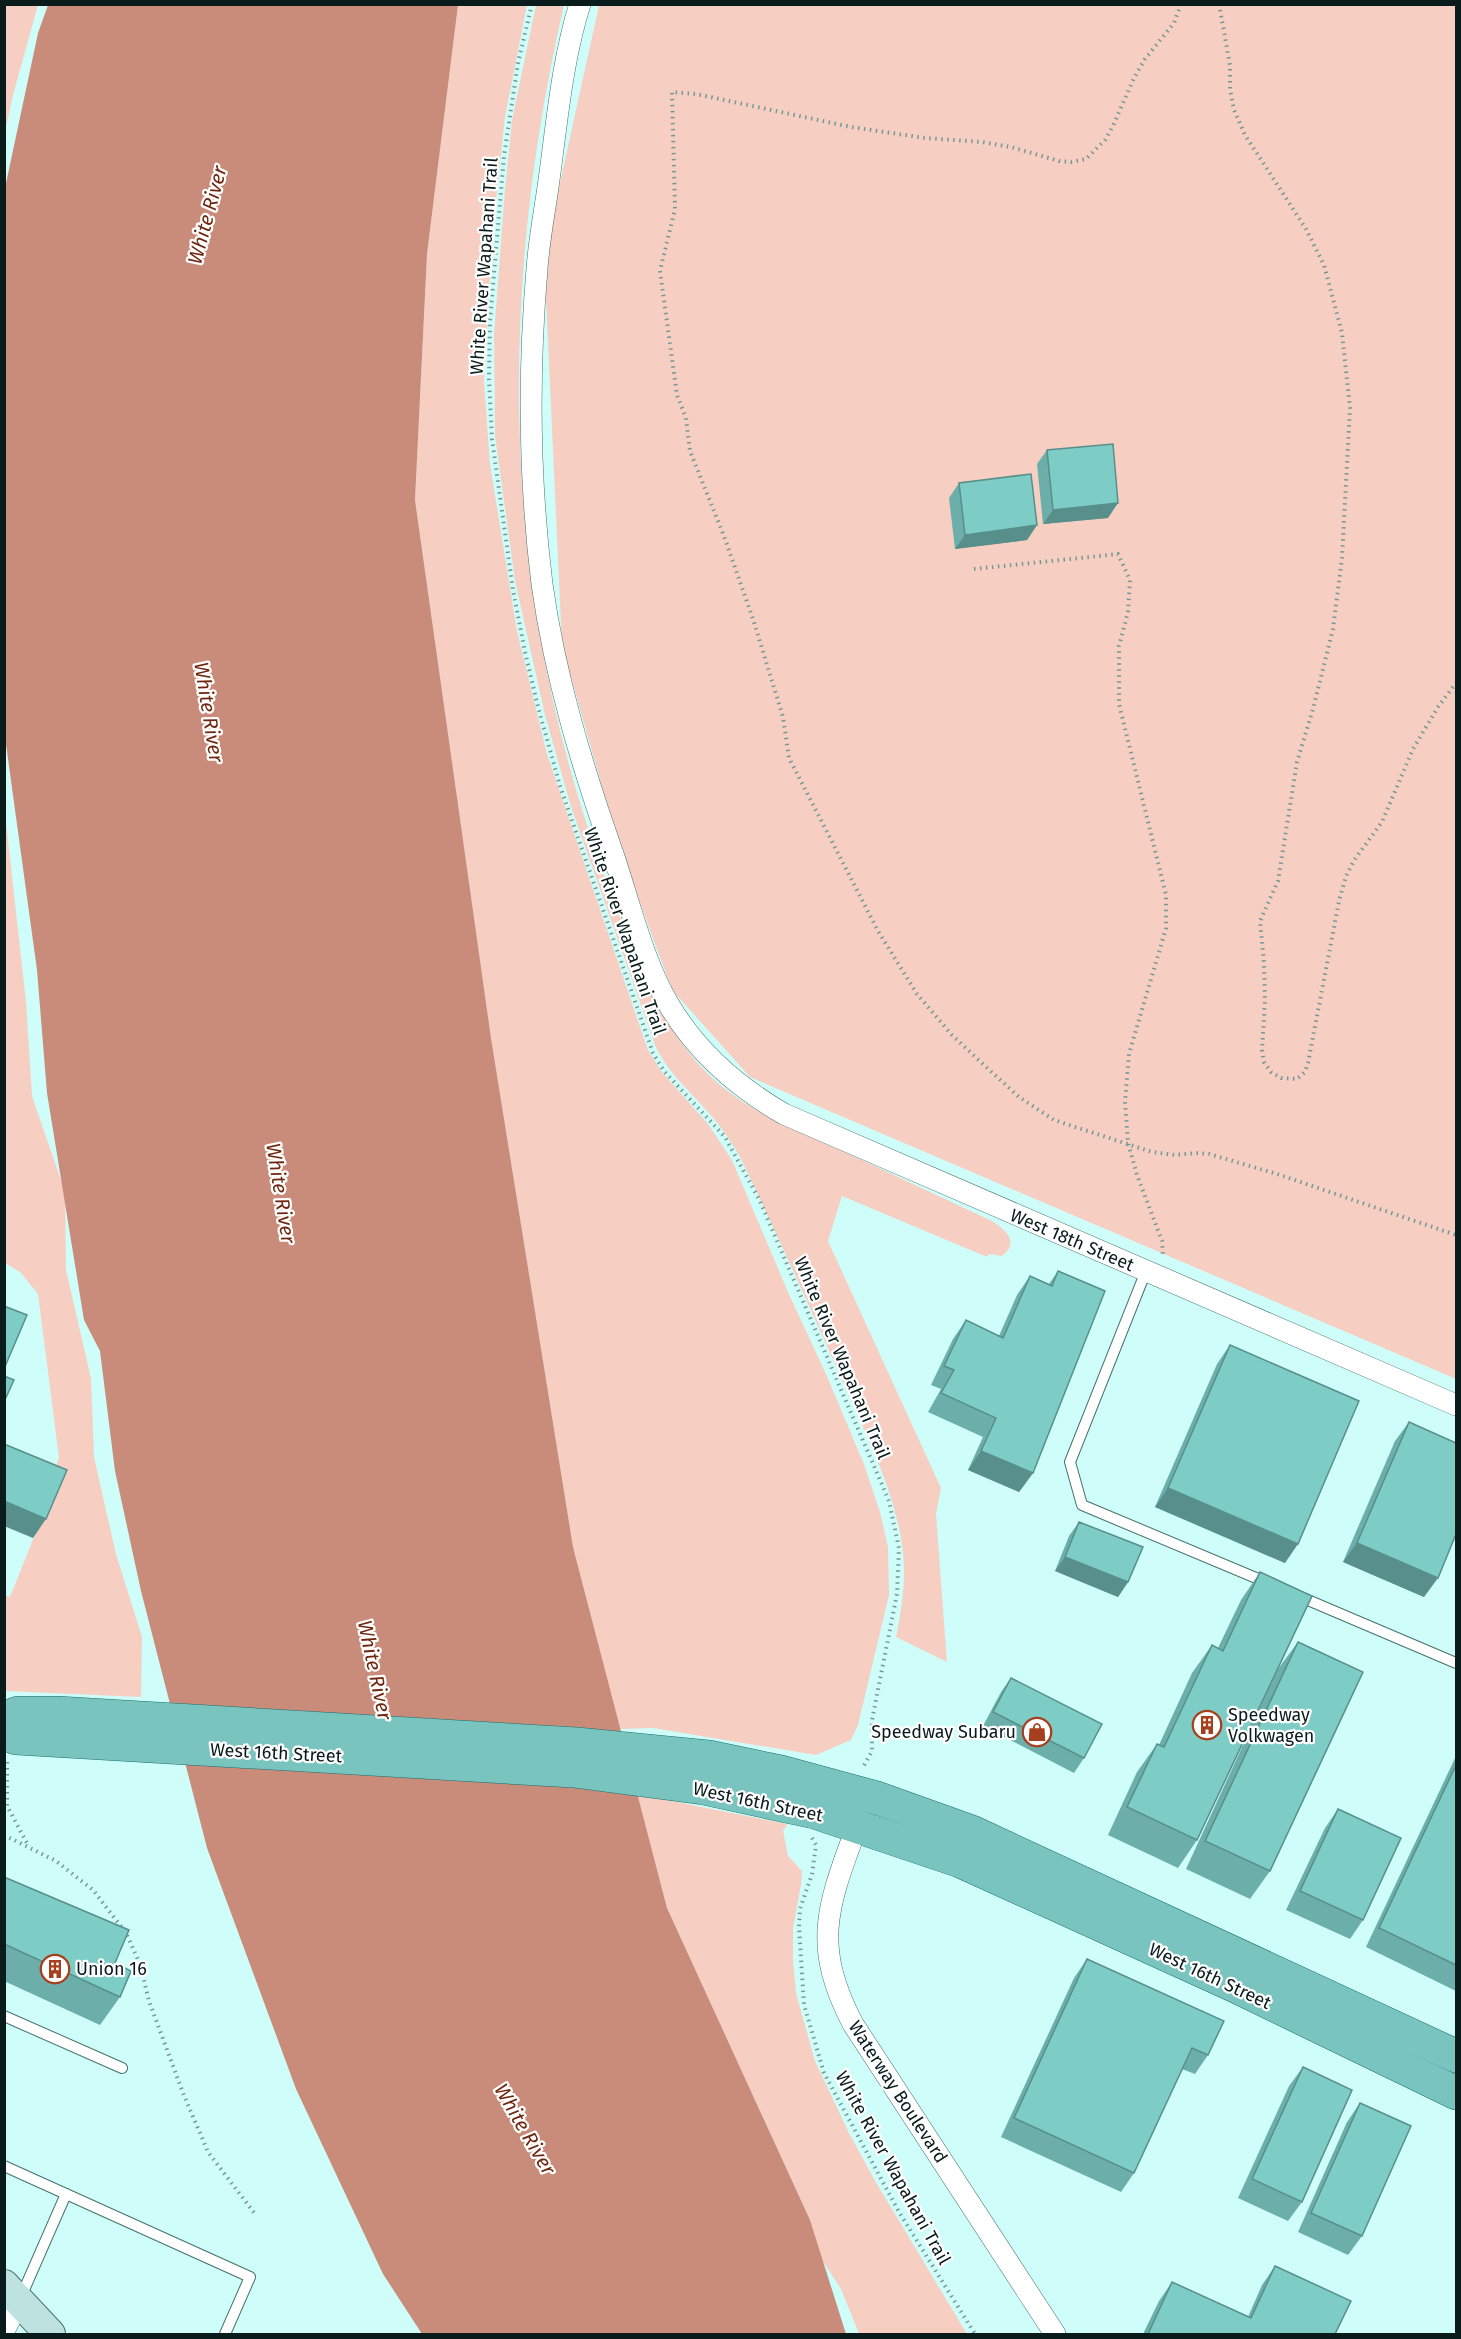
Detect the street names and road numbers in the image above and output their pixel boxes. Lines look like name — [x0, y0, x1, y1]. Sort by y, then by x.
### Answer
street label: White River Wapahani Trail — [465, 157, 503, 375]
street label: White River Wapahani Trail — [579, 824, 671, 1038]
street label: West 18th Street — [1007, 1204, 1138, 1276]
street label: White River Wapahani Trail — [789, 1253, 895, 1463]
street label: West 16th Street — [209, 1739, 343, 1767]
street label: West 16th Street — [691, 1777, 825, 1827]
street label: West 16th Street — [1145, 1938, 1275, 2014]
street label: Waterway Boulevard — [844, 2017, 952, 2167]
street label: White River Wapahani Trail — [831, 2067, 955, 2269]

